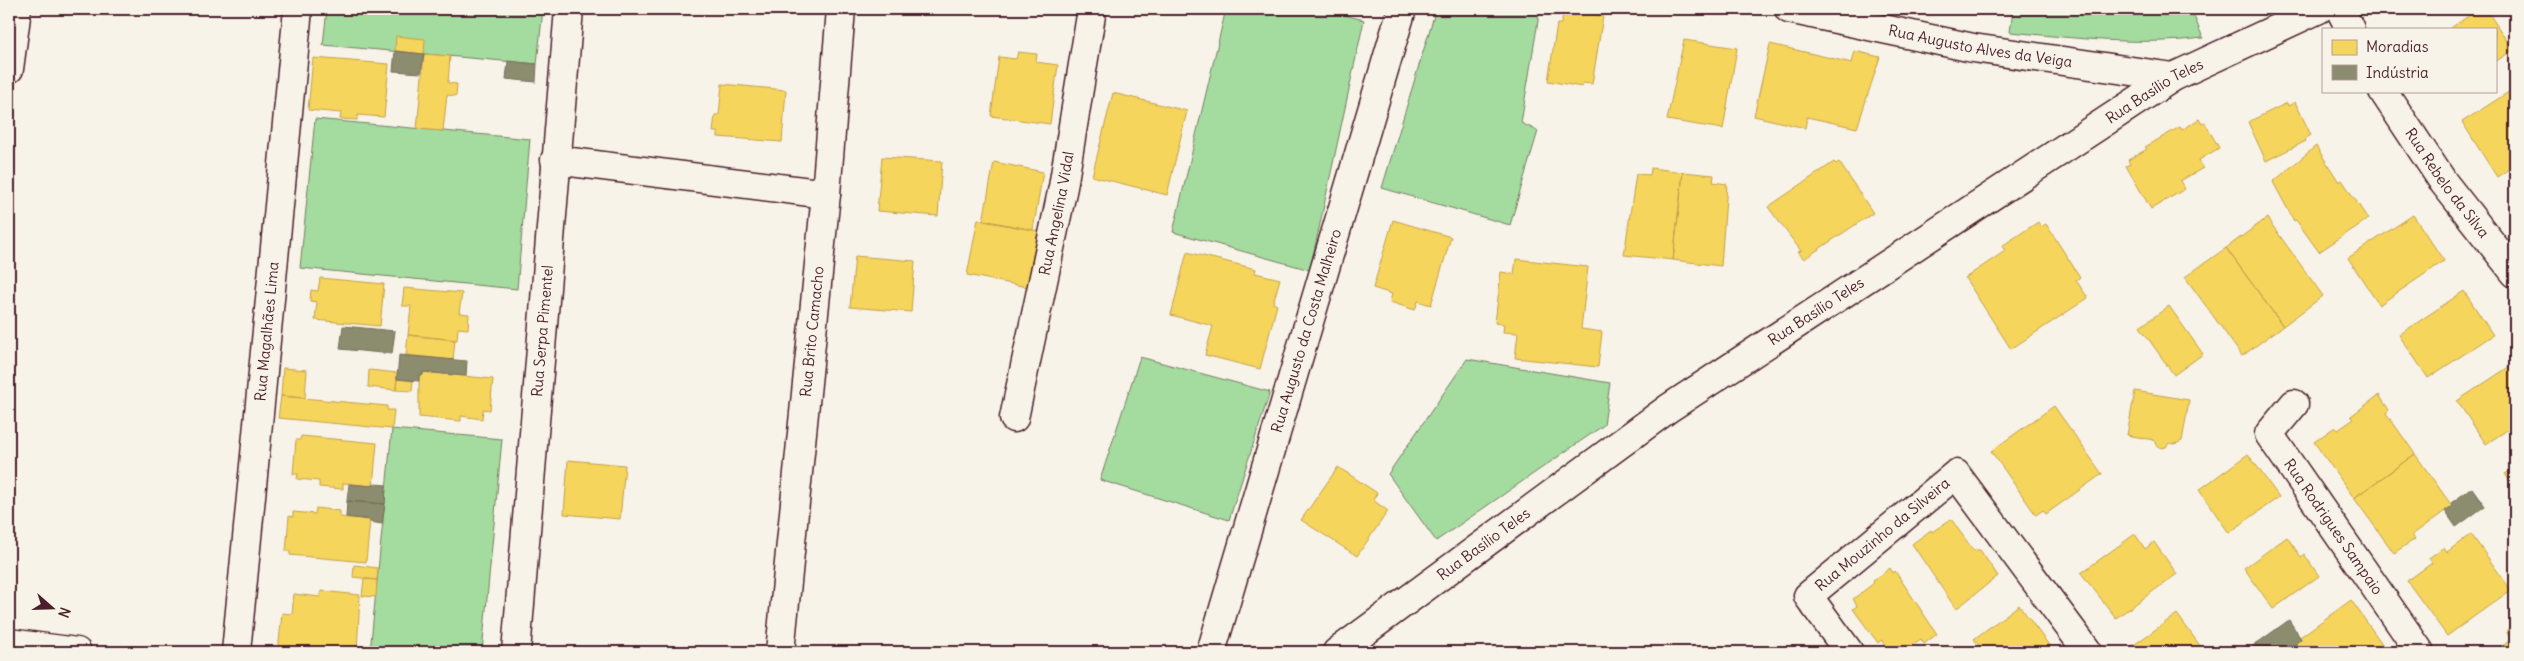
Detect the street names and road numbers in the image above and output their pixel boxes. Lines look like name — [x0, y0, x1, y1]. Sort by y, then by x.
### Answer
street label: Rua Augusto Alves da Veiga — [1887, 20, 2074, 71]
street label: Rua Basílio Teles — [2102, 54, 2206, 128]
street label: Rua Rebelo da Silva — [2401, 124, 2494, 242]
street label: Rua Angelina Vidal — [1034, 150, 1078, 277]
street label: Rua Augusto da Costa Malheiro — [1267, 227, 1345, 435]
street label: Rua Magalhães Lima — [250, 260, 283, 402]
street label: Rua Serpa Pimentel — [527, 264, 557, 398]
street label: Rua Brito Camacho — [796, 265, 828, 398]
street label: Rua Basílio Teles — [1764, 273, 1868, 349]
street label: Rua Rodrigues Sampaio — [2280, 455, 2387, 598]
street label: Rua Mouzinho da Silveira — [1811, 473, 1954, 595]
street label: Rua Basílio Teles — [1433, 503, 1534, 584]

